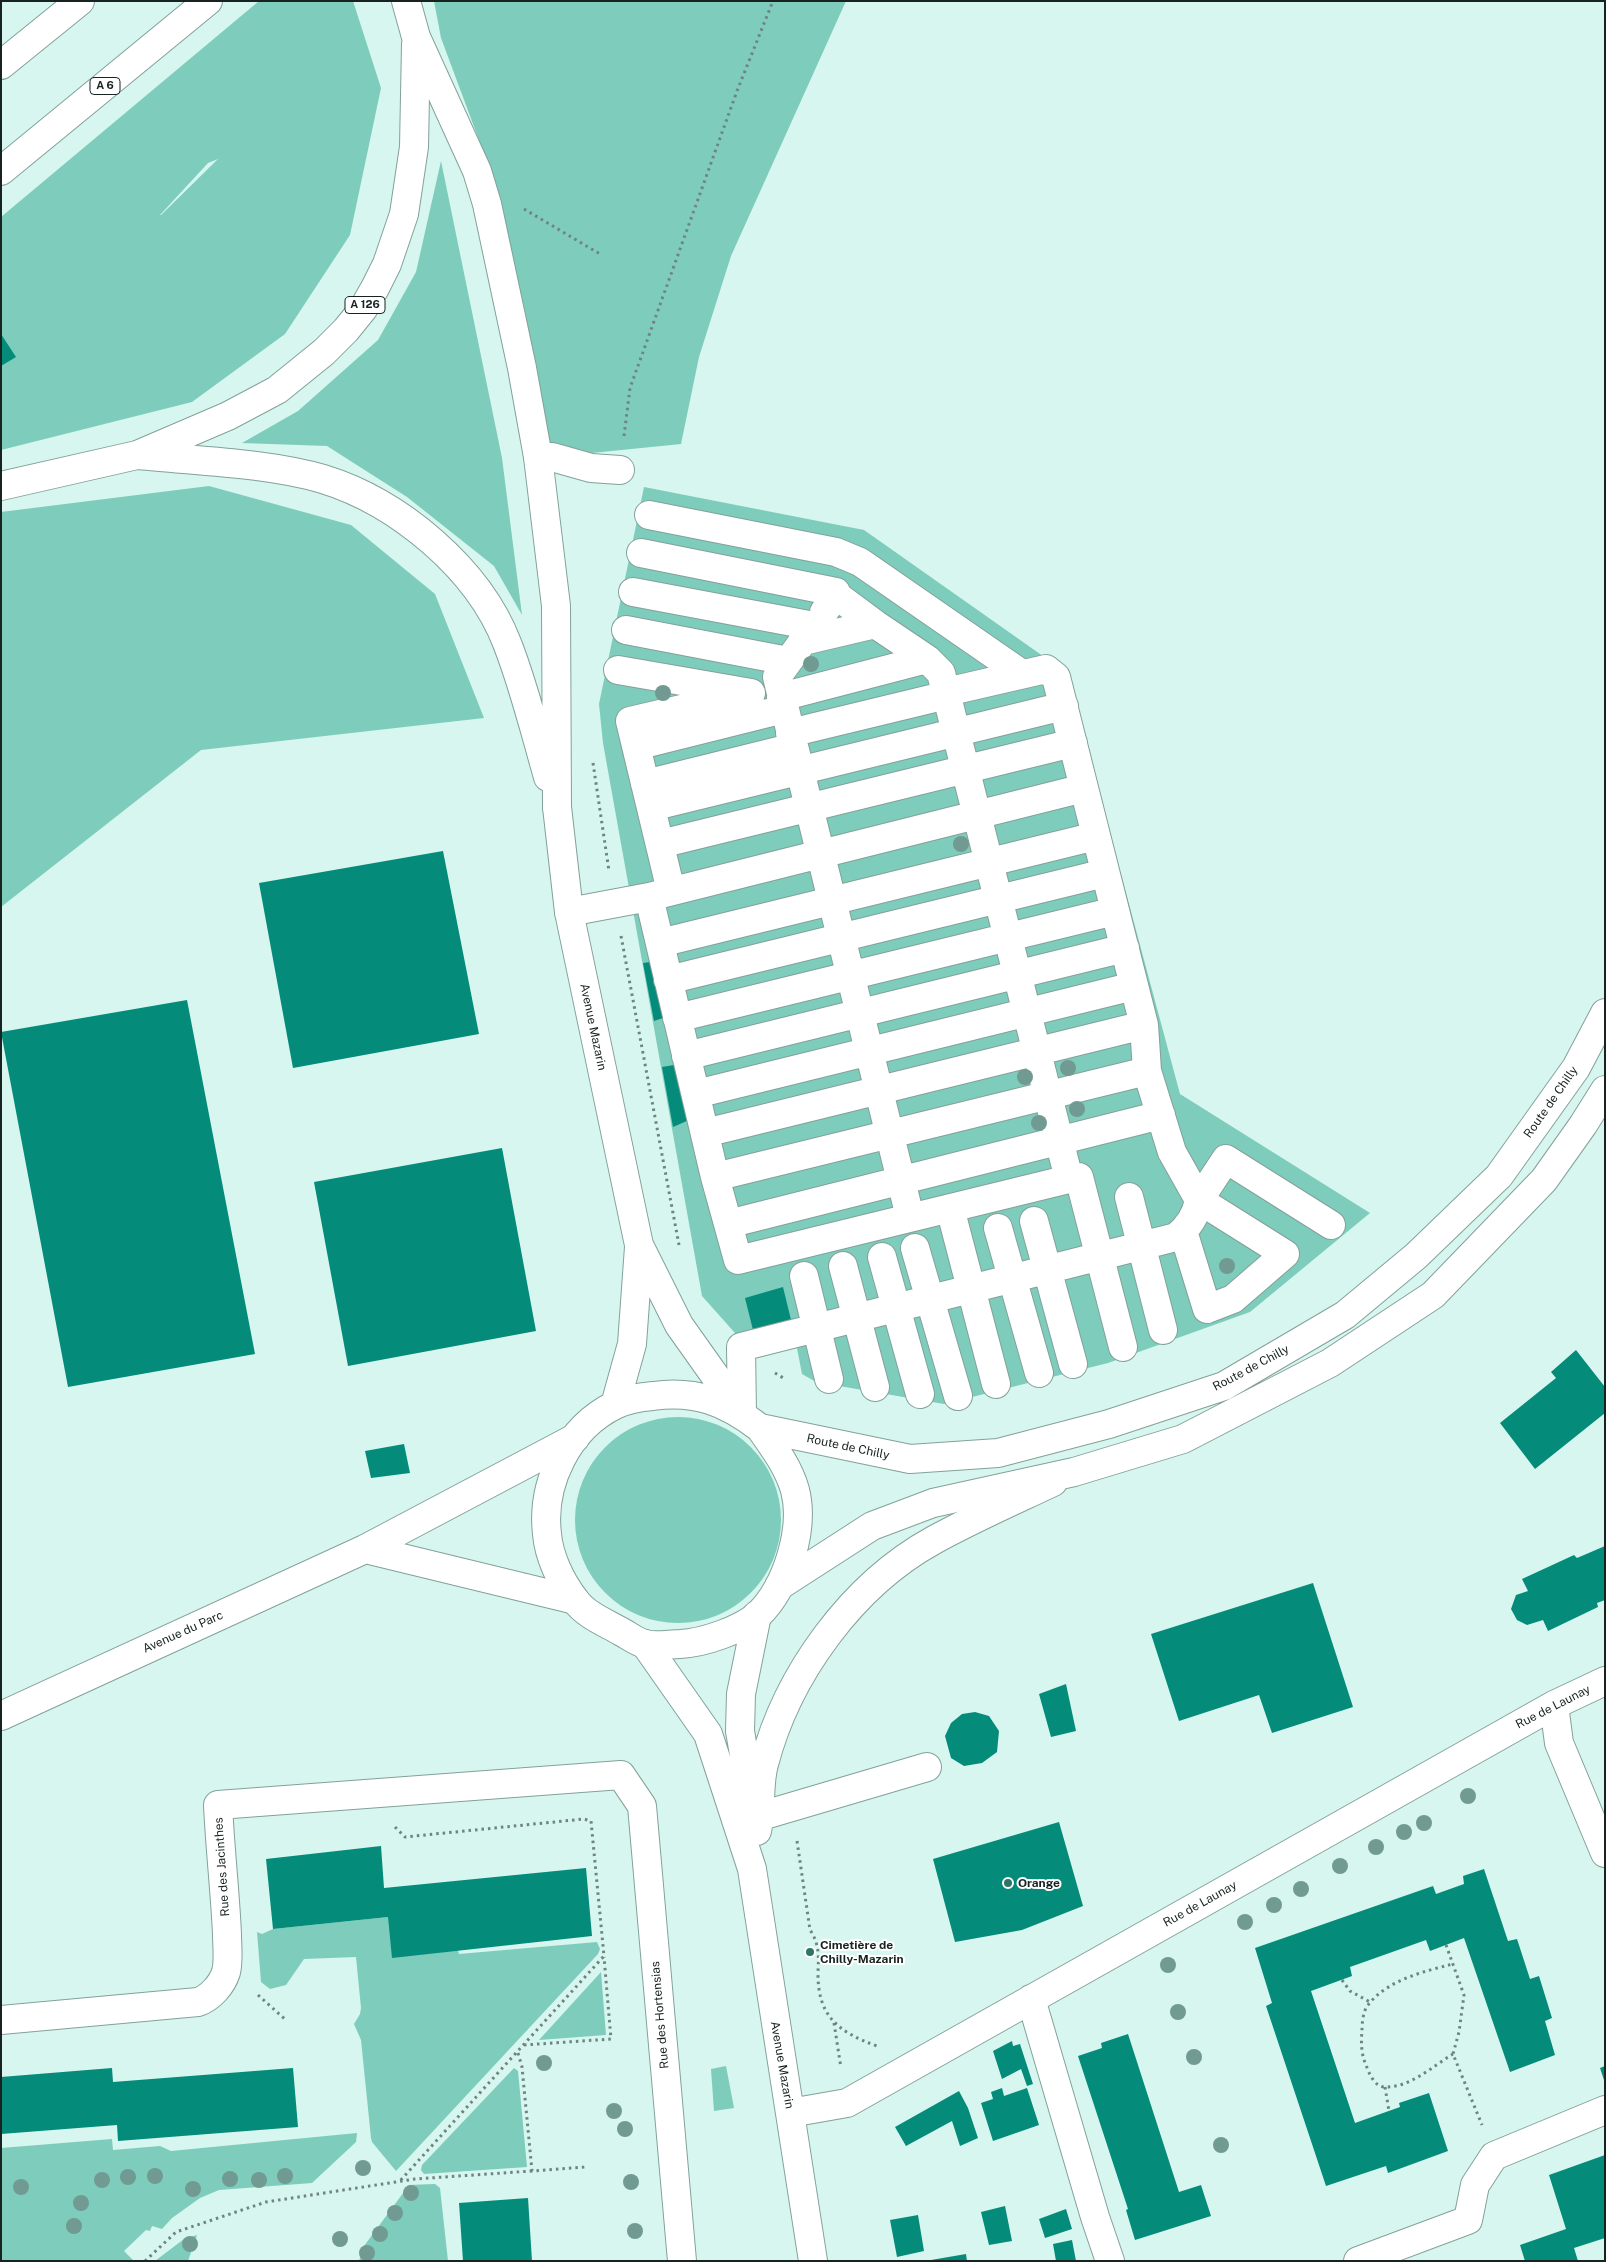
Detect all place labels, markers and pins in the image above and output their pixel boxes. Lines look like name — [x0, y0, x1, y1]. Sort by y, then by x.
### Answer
place label: Orange — [1018, 1876, 1060, 1890]
marker: Orange — [1002, 1877, 1014, 1889]
place label: Cimetière de Chilly-Mazarin — [820, 1938, 904, 1966]
marker: Cimetière de Chilly-Mazarin — [804, 1946, 816, 1958]

